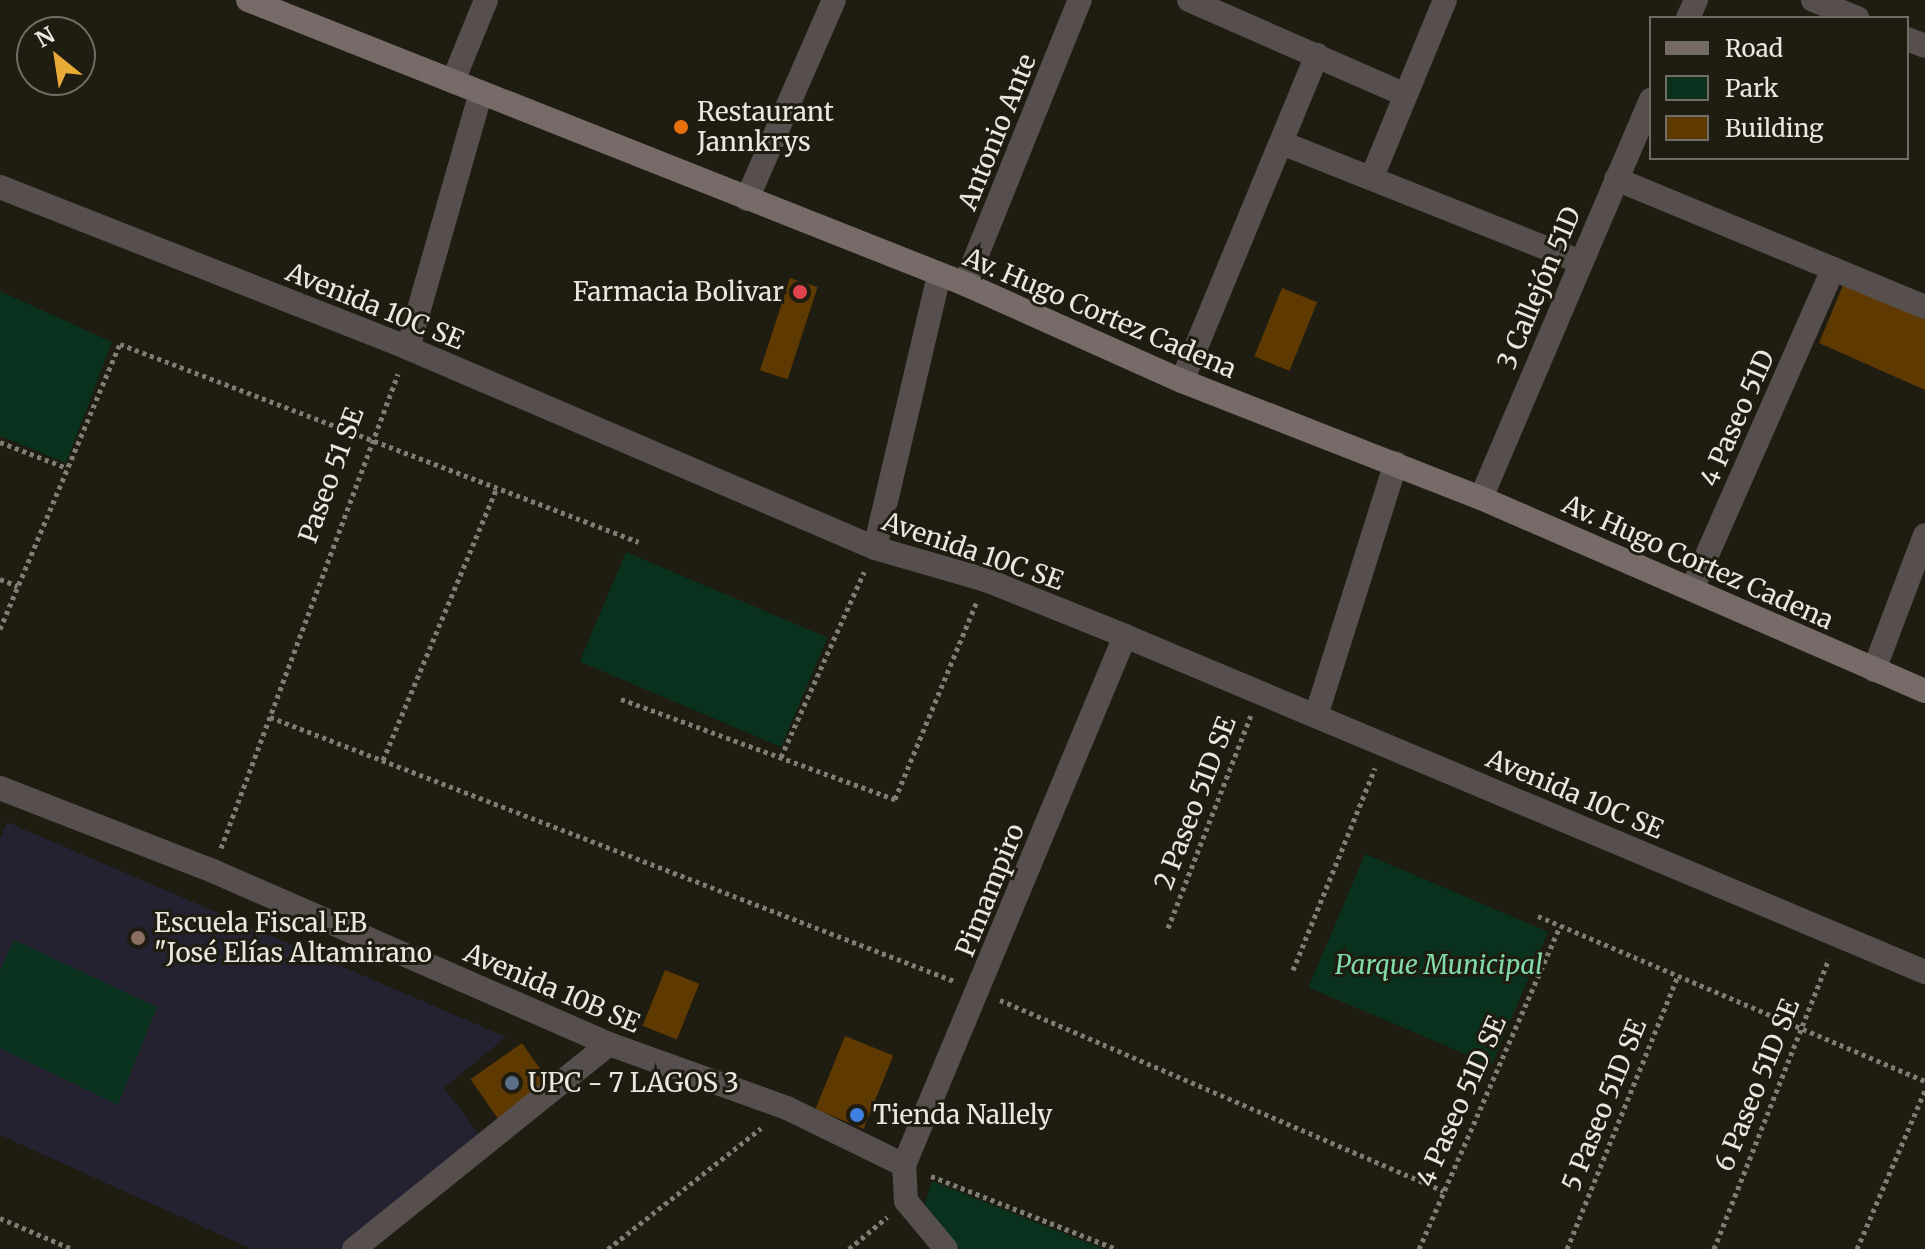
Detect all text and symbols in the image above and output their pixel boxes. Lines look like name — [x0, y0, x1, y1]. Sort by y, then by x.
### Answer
north arrow — [16, 16, 96, 96]
legend — [1649, 16, 1909, 160]
text: N — [30, 20, 60, 53]
text: Road — [1725, 33, 1783, 64]
street label: Antonio Ante — [952, 50, 1042, 214]
text: Park — [1725, 73, 1778, 104]
place label: Restaurant Jannkrys — [697, 96, 834, 158]
text: Building — [1725, 113, 1824, 144]
marker: Restaurant Jannkrys — [672, 118, 690, 136]
street label: 3 Callejón 51D — [1491, 202, 1587, 374]
street label: Av. Hugo Cortez Cadena — [959, 241, 1241, 385]
street label: Avenida 10C SE — [281, 256, 469, 356]
place label: Farmacia Bolivar — [573, 276, 784, 308]
marker: Farmacia Bolivar — [791, 283, 809, 301]
street label: 4 Paseo 51D — [1693, 345, 1781, 491]
street label: Paseo 51 SE — [292, 403, 370, 547]
street label: Av. Hugo Cortez Cadena — [1558, 488, 1838, 636]
street label: Avenida 10C SE — [878, 505, 1068, 597]
street label: 2 Paseo 51D SE — [1148, 712, 1242, 894]
street label: Avenida 10C SE — [1482, 743, 1668, 845]
street label: Pimampiro — [949, 819, 1031, 961]
place label: Escuela Fiscal EB "José Elías Altamirano — [154, 907, 432, 968]
marker: Escuela Fiscal EB "José Elías Altamirano — [129, 929, 147, 947]
street label: Avenida 10B SE — [459, 937, 645, 1039]
park label: Parque Municipal — [1335, 949, 1543, 981]
street label: 6 Paseo 51D SE — [1708, 994, 1806, 1176]
street label: 4 Paseo 51D SE — [1409, 1011, 1513, 1191]
street label: 5 Paseo 51D SE — [1555, 1015, 1653, 1195]
place label: UPC - 7 LAGOS 3 — [528, 1067, 739, 1099]
marker: UPC - 7 LAGOS 3 — [503, 1074, 521, 1092]
place label: Tienda Nallely — [873, 1099, 1052, 1131]
marker: Tienda Nallely — [848, 1106, 866, 1124]

